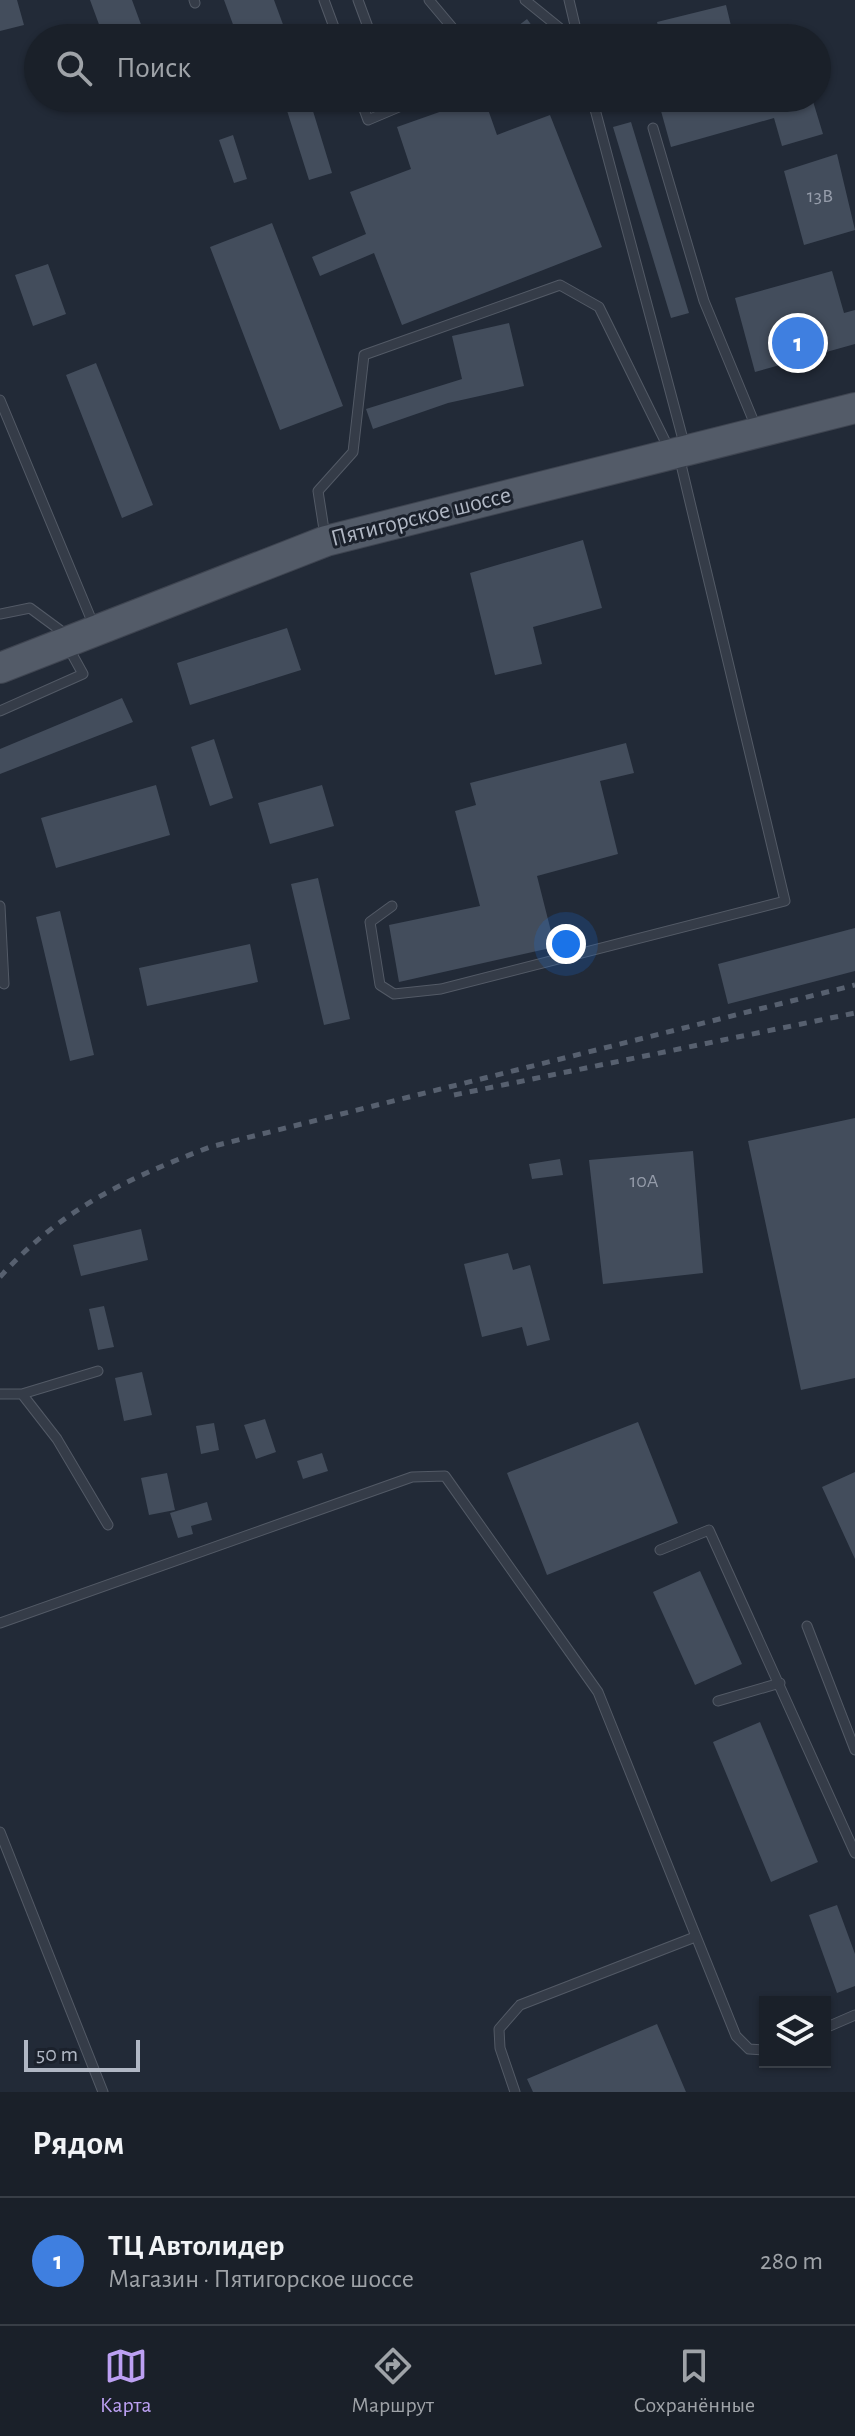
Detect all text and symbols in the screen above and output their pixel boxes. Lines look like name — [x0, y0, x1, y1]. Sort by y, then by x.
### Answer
search box — [24, 24, 831, 112]
icon: search — [52, 46, 96, 90]
text: Поиск — [116, 53, 191, 83]
house number: 13В — [807, 186, 833, 206]
pin: 1 — [772, 313, 824, 373]
street label: Пятигорское шоссе — [328, 483, 514, 551]
your location — [546, 924, 586, 964]
house number: 10А — [629, 1171, 659, 1191]
map controls — [759, 1996, 831, 2068]
button: layers — [759, 1996, 831, 2068]
scale bar — [24, 2036, 140, 2072]
text: 50 m — [36, 2043, 78, 2065]
text: Рядом — [32, 2127, 124, 2161]
text: ТЦ Автолидер — [108, 2231, 284, 2261]
text: 1 — [53, 2248, 63, 2274]
text: 280 m — [760, 2248, 823, 2274]
text: Магазин · Пятигорское шоссе — [108, 2266, 414, 2292]
tab: Карта — [100, 2344, 151, 2418]
tab: Маршрут — [351, 2344, 434, 2418]
tab: Сохранённые — [634, 2344, 755, 2418]

